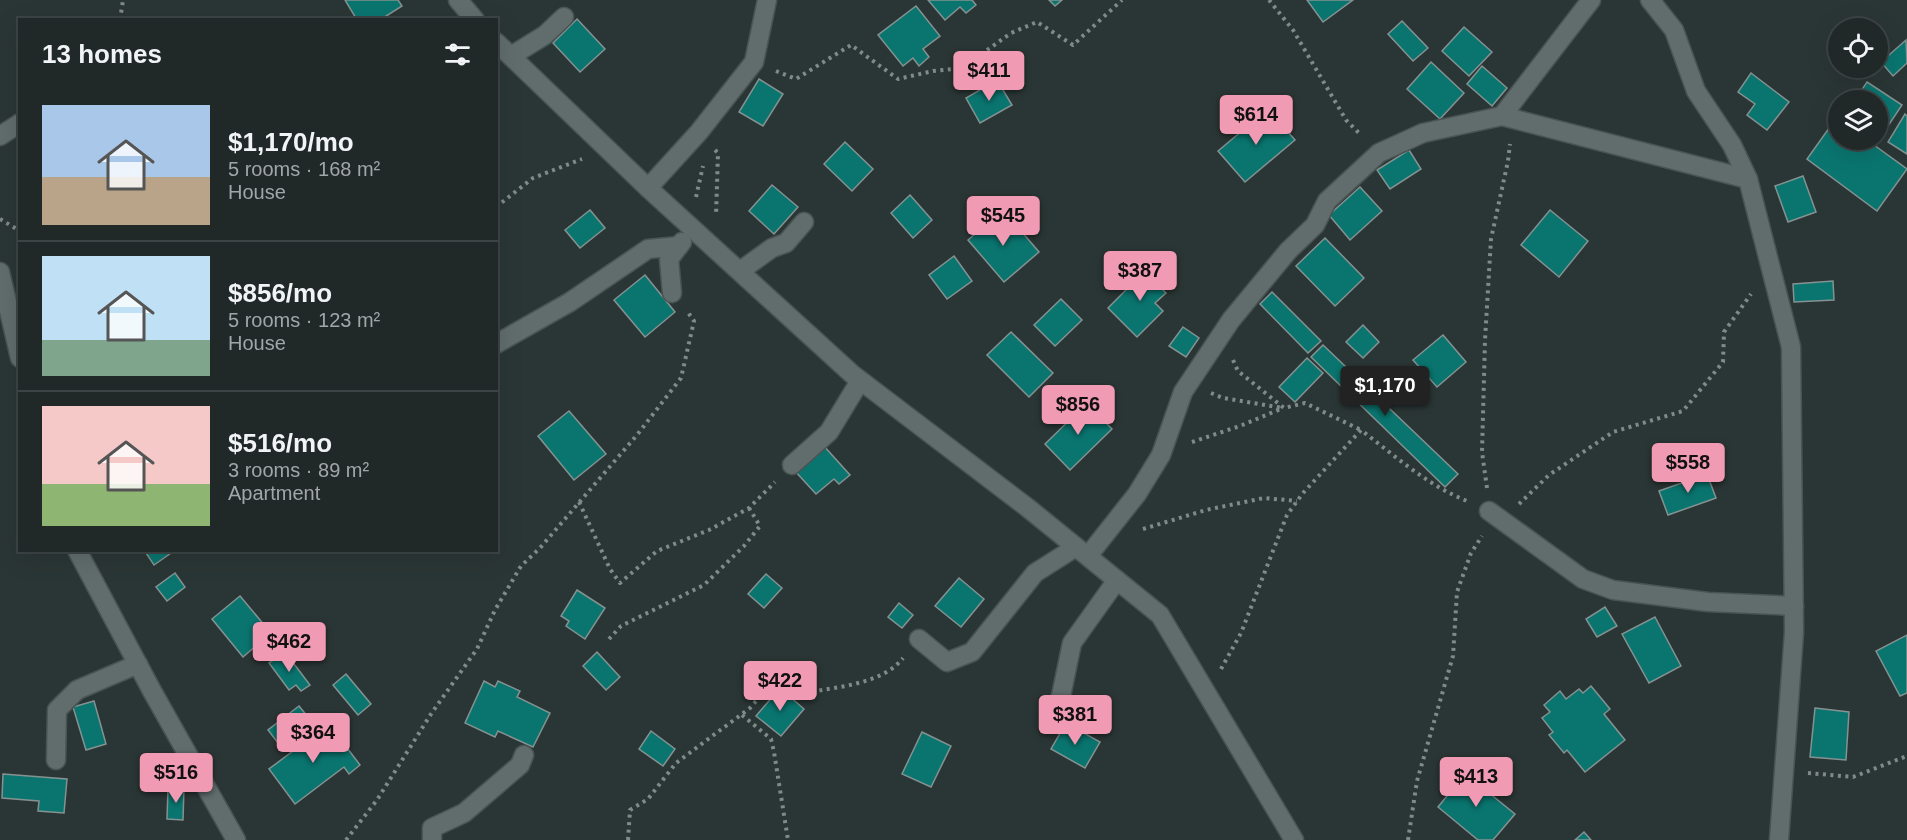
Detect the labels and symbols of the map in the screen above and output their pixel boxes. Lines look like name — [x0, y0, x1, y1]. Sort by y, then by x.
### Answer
pin: $411 — [953, 51, 1025, 102]
pin: $614 — [1220, 95, 1292, 146]
pin: $545 — [967, 196, 1039, 247]
pin: $387 — [1104, 251, 1176, 302]
pin: $1,170 — [1336, 366, 1434, 417]
pin: $856 — [1042, 385, 1114, 436]
pin: $558 — [1652, 443, 1724, 494]
pin: $462 — [253, 622, 325, 673]
pin: $422 — [744, 661, 816, 712]
pin: $381 — [1039, 695, 1111, 746]
pin: $364 — [277, 713, 349, 764]
pin: $516 — [140, 753, 212, 804]
pin: $413 — [1440, 757, 1512, 808]

